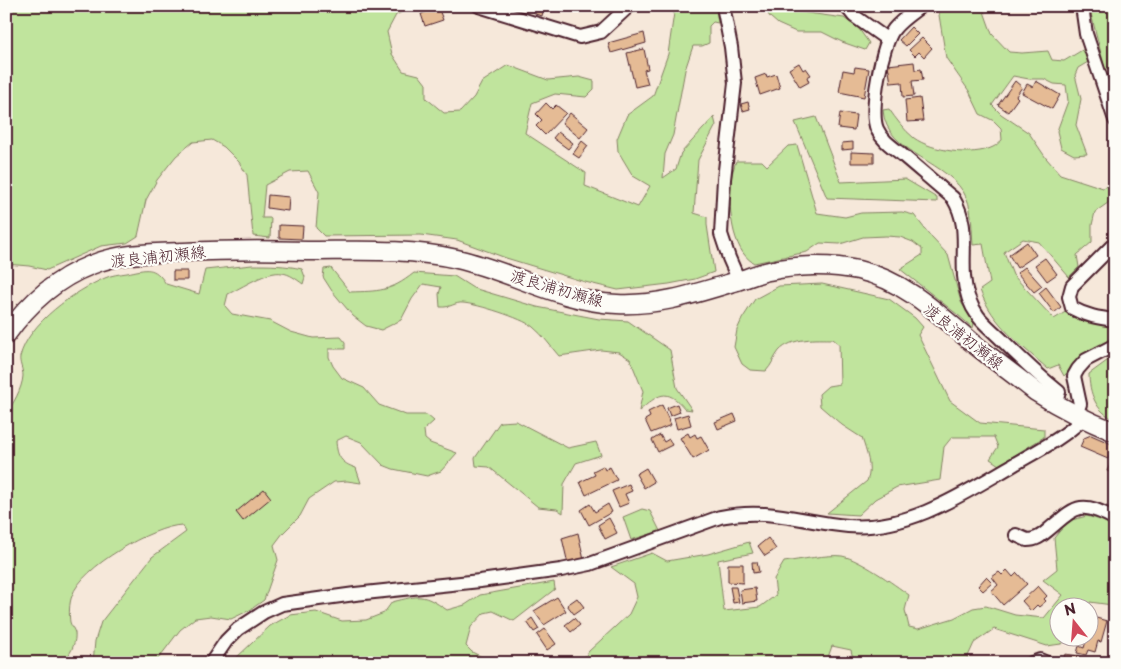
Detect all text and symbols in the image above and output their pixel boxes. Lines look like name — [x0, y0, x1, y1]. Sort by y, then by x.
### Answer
street label: 渡良浦初瀬線 — [109, 238, 207, 272]
street label: 渡良浦初瀬線 — [508, 262, 607, 312]
street label: 渡良浦初瀬線 — [919, 296, 1010, 374]
north arrow — [1048, 596, 1098, 646]
text: N — [1062, 597, 1078, 621]

